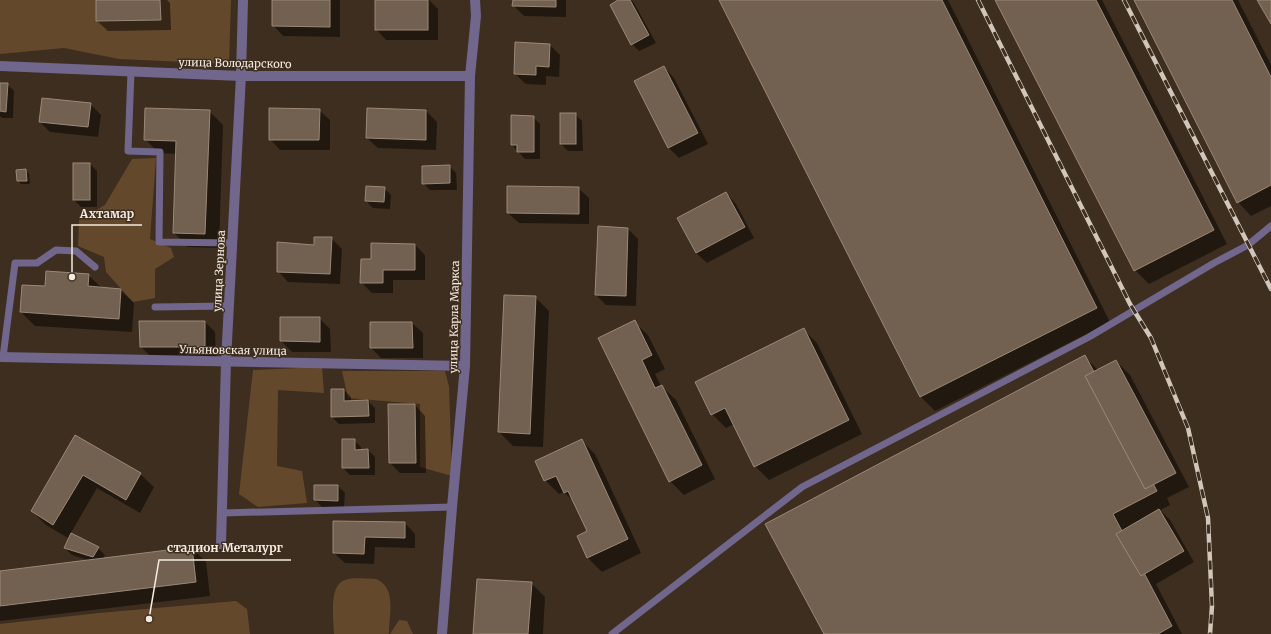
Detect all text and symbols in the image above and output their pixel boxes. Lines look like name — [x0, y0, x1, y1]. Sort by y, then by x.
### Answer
street label: улица Володарского — [178, 55, 292, 71]
callout: Ахтамар — [72, 201, 142, 225]
text: Ахтамар — [79, 206, 135, 221]
street label: улица Зернова — [210, 230, 228, 312]
street label: улица Карла Маркса — [446, 260, 462, 374]
street label: Ульяновская улица — [178, 342, 287, 358]
callout: стадион Металург — [159, 536, 291, 560]
text: стадион Металург — [167, 540, 284, 555]

